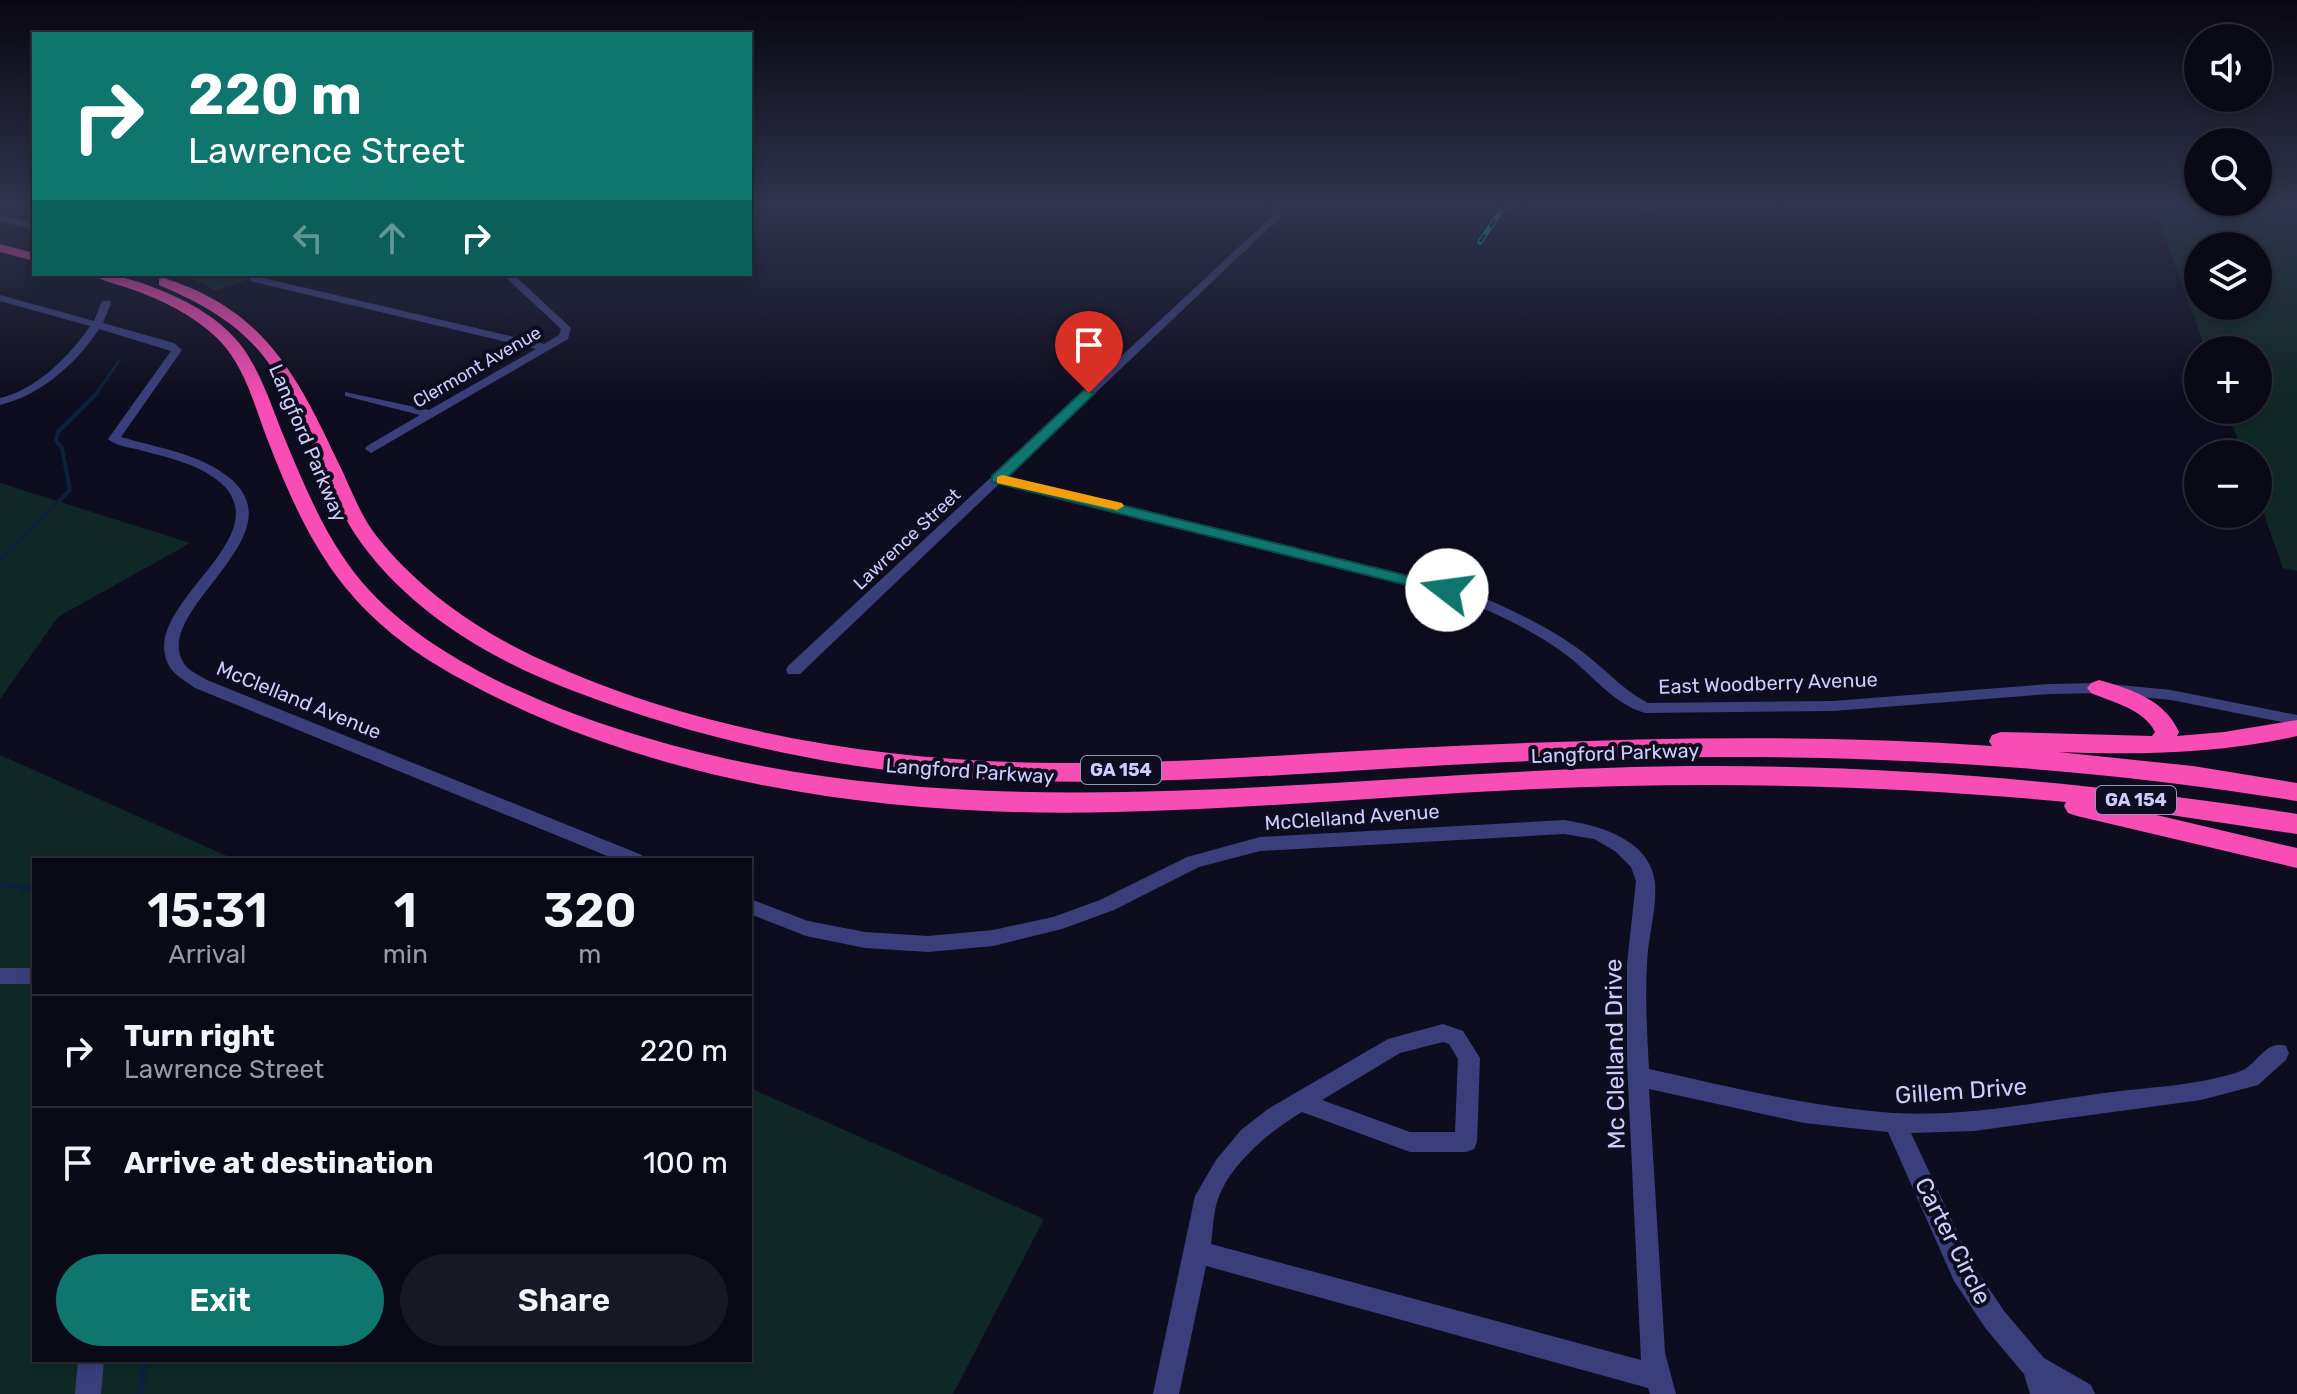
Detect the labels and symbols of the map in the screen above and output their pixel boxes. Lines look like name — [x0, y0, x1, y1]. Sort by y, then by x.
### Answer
pin — [1055, 311, 1123, 393]
street label: Clermont Avenue — [409, 321, 545, 413]
street label: Langford Parkway — [264, 361, 352, 525]
street label: Lawrence Street — [849, 484, 965, 594]
position arrow — [1405, 548, 1489, 632]
street label: McClelland Avenue — [213, 656, 385, 744]
street label: East Woodberry Avenue — [1658, 667, 1878, 699]
street label: Langford Parkway — [1530, 738, 1700, 768]
street label: Langford Parkway — [885, 753, 1055, 789]
road number: GA 154 — [1081, 756, 1161, 784]
road number: GA 154 — [2096, 786, 2176, 814]
street label: McClelland Avenue — [1264, 799, 1440, 835]
street label: Mc Clelland Drive — [1599, 958, 1631, 1150]
street label: Gillem Drive — [1894, 1072, 2028, 1110]
street label: Carter Circle — [1909, 1173, 1997, 1309]

